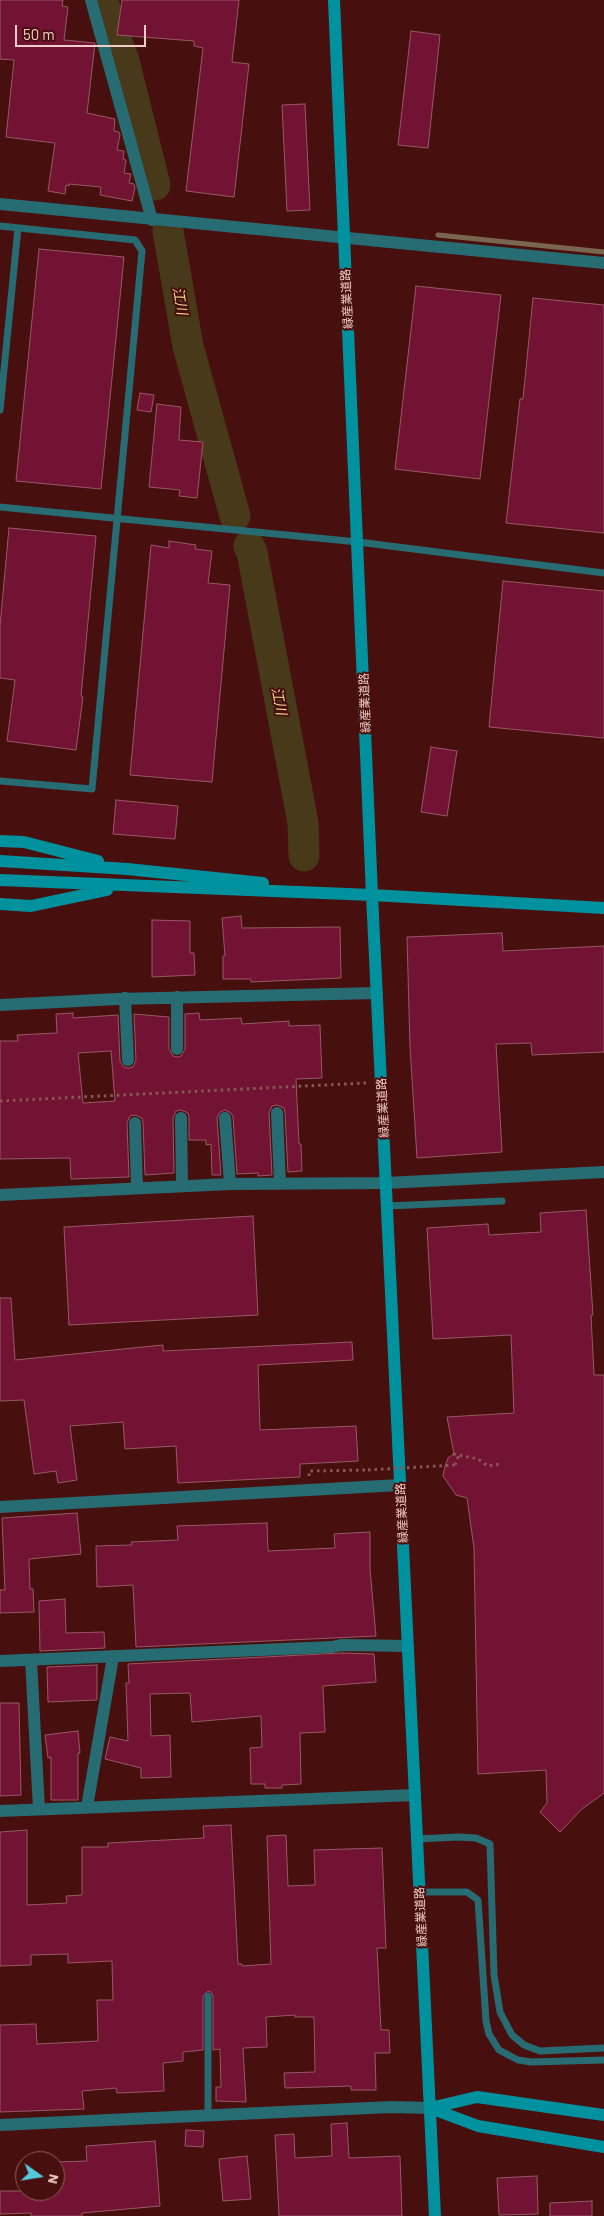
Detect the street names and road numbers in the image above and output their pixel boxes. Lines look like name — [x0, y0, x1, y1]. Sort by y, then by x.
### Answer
street label: 緑産業道路 — [338, 269, 356, 329]
street label: 緑産業道路 — [357, 673, 373, 733]
street label: 緑産業道路 — [374, 1078, 392, 1138]
street label: 緑産業道路 — [393, 1483, 411, 1543]
street label: 緑産業道路 — [412, 1887, 430, 1947]

